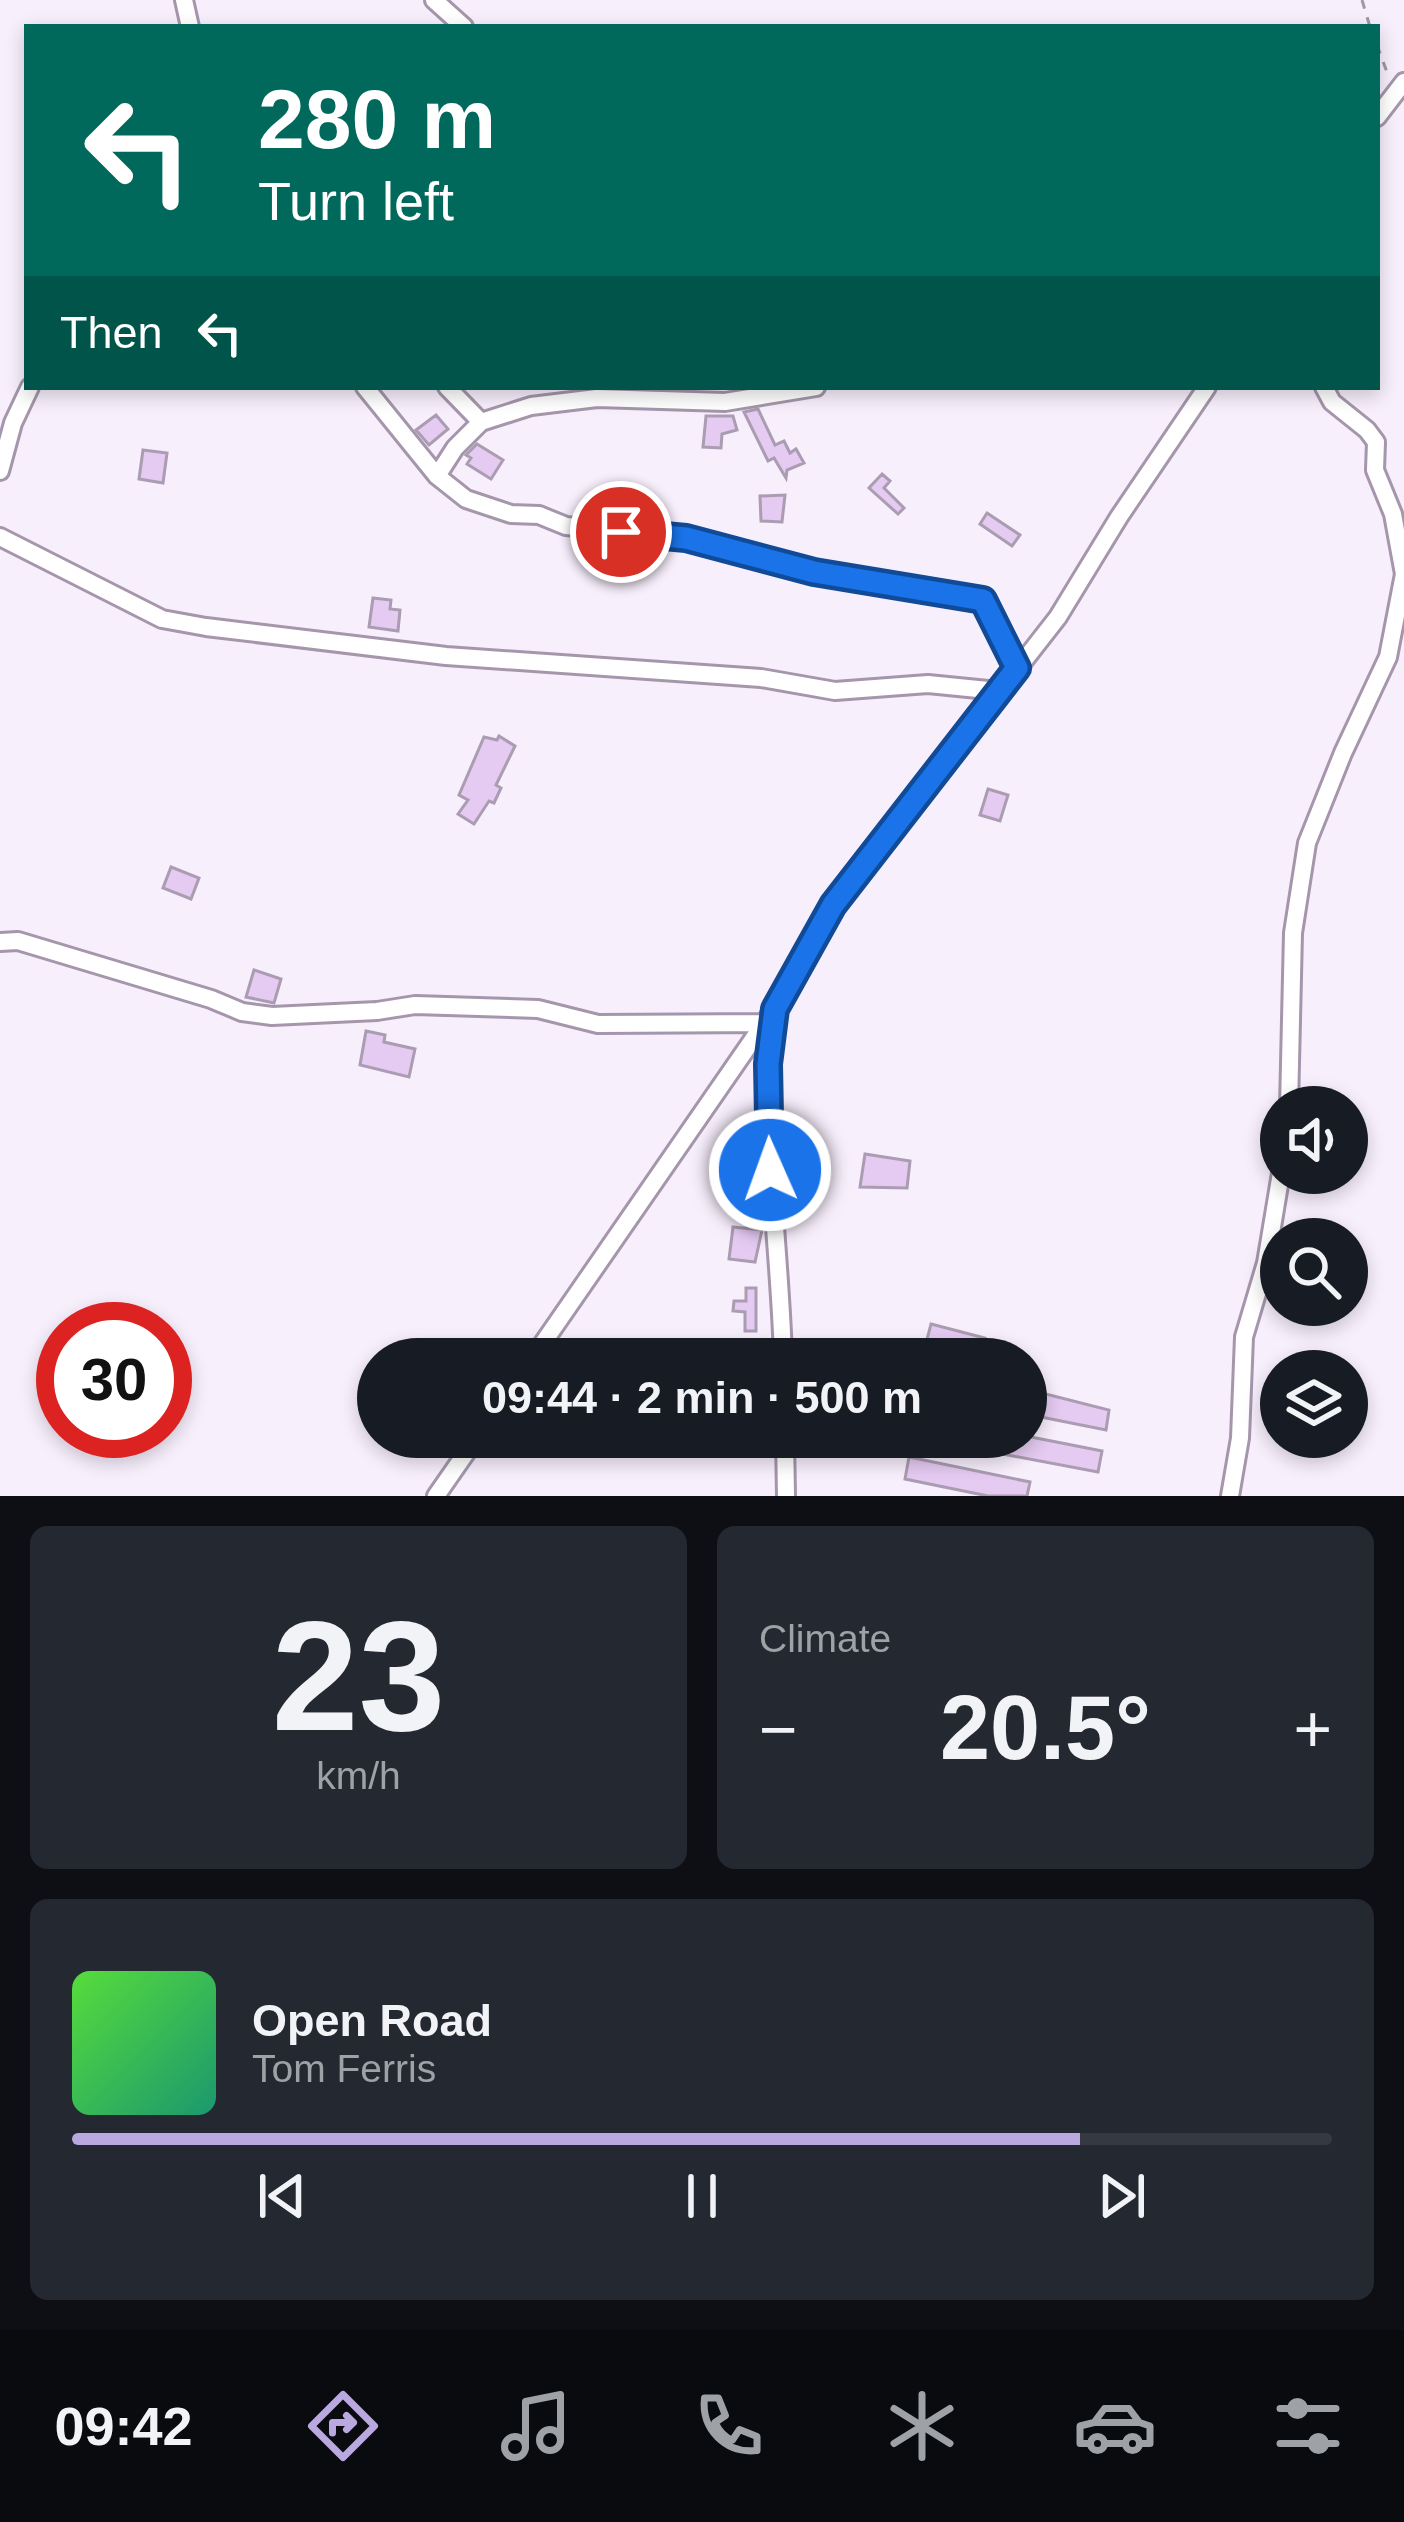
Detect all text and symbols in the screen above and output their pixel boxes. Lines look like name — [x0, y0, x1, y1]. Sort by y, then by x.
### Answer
icon: left — [60, 72, 216, 228]
text: 280 m — [258, 72, 496, 166]
text: Turn left — [258, 171, 454, 231]
icon: left — [187, 300, 253, 366]
text: Then — [60, 307, 163, 358]
pin — [570, 481, 672, 583]
icon: arrive — [588, 499, 654, 565]
map controls — [1260, 1086, 1368, 1458]
button: sound — [1260, 1086, 1368, 1194]
position arrow — [707, 1107, 833, 1233]
button: search — [1260, 1218, 1368, 1326]
speed limit sign: 30 — [36, 1302, 192, 1458]
button: layers — [1260, 1350, 1368, 1458]
text: 09:44 · 2 min · 500 m — [482, 1372, 922, 1423]
text: 23 — [272, 1589, 445, 1763]
text: Climate — [759, 1617, 891, 1660]
text: 20.5° — [940, 1678, 1151, 1778]
text: − — [759, 1692, 798, 1766]
text: + — [1293, 1692, 1332, 1766]
text: km/h — [316, 1754, 401, 1797]
text: Open Road — [252, 1995, 492, 2046]
text: Tom Ferris — [252, 2047, 436, 2090]
icon: previous — [249, 2163, 315, 2229]
icon: pause — [669, 2163, 735, 2229]
icon: next — [1089, 2163, 1155, 2229]
icon: directions — [301, 2384, 385, 2468]
icon: music — [494, 2384, 578, 2468]
icon: phone — [687, 2384, 771, 2468]
icon: climate — [880, 2384, 964, 2468]
icon: car — [1073, 2384, 1157, 2468]
icon: filters — [1266, 2384, 1350, 2468]
text: 09:42 — [54, 2396, 193, 2456]

